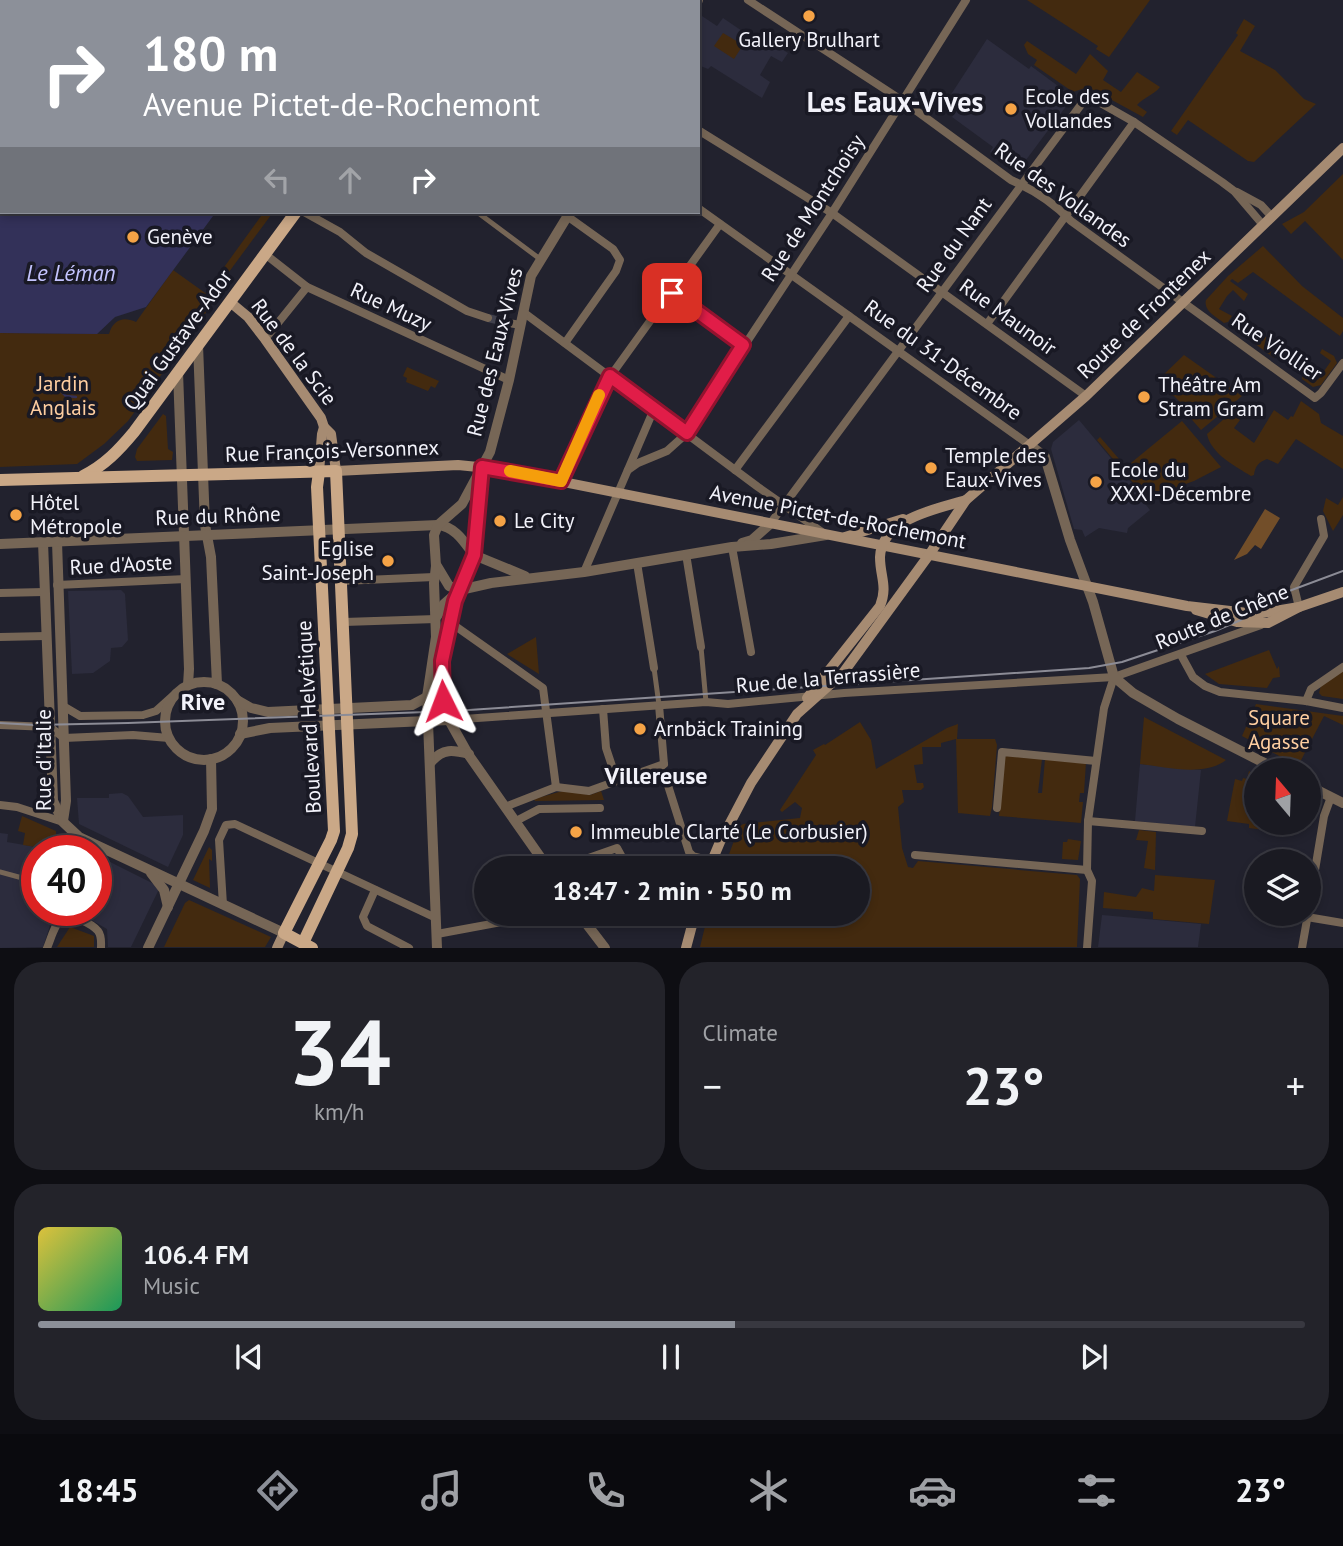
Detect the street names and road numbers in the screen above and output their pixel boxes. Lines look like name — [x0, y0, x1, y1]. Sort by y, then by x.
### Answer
street label: Rue de Montchoisy — [755, 129, 870, 286]
street label: Rue des Vollandes — [990, 136, 1137, 253]
street label: Rue du Nant — [910, 192, 997, 298]
street label: Route de Frontenex — [1071, 243, 1216, 384]
street label: Quai Gustave-Ador — [117, 264, 238, 416]
street label: Rue des Eaux-Vives — [460, 265, 529, 439]
street label: Rue Maunoir — [954, 272, 1062, 361]
street label: Rue Muzy — [346, 276, 436, 337]
street label: Rue de la Scie — [246, 293, 343, 410]
street label: Rue du 31-Décembre — [859, 293, 1028, 426]
street label: Rue Viollier — [1227, 306, 1328, 387]
street label: Rue François-Versonnex — [225, 433, 440, 468]
street label: Avenue Pictet-de-Rochemont — [708, 478, 968, 555]
street label: Rue du Rhône — [155, 500, 281, 531]
street label: Rue d'Aoste — [69, 548, 173, 581]
street label: Route de Chêne — [1151, 578, 1292, 655]
street label: Boulevard Helvétique — [290, 620, 327, 814]
street label: Rue de la Terrassière — [735, 656, 921, 699]
street label: Rue d'Italie — [30, 709, 57, 811]

